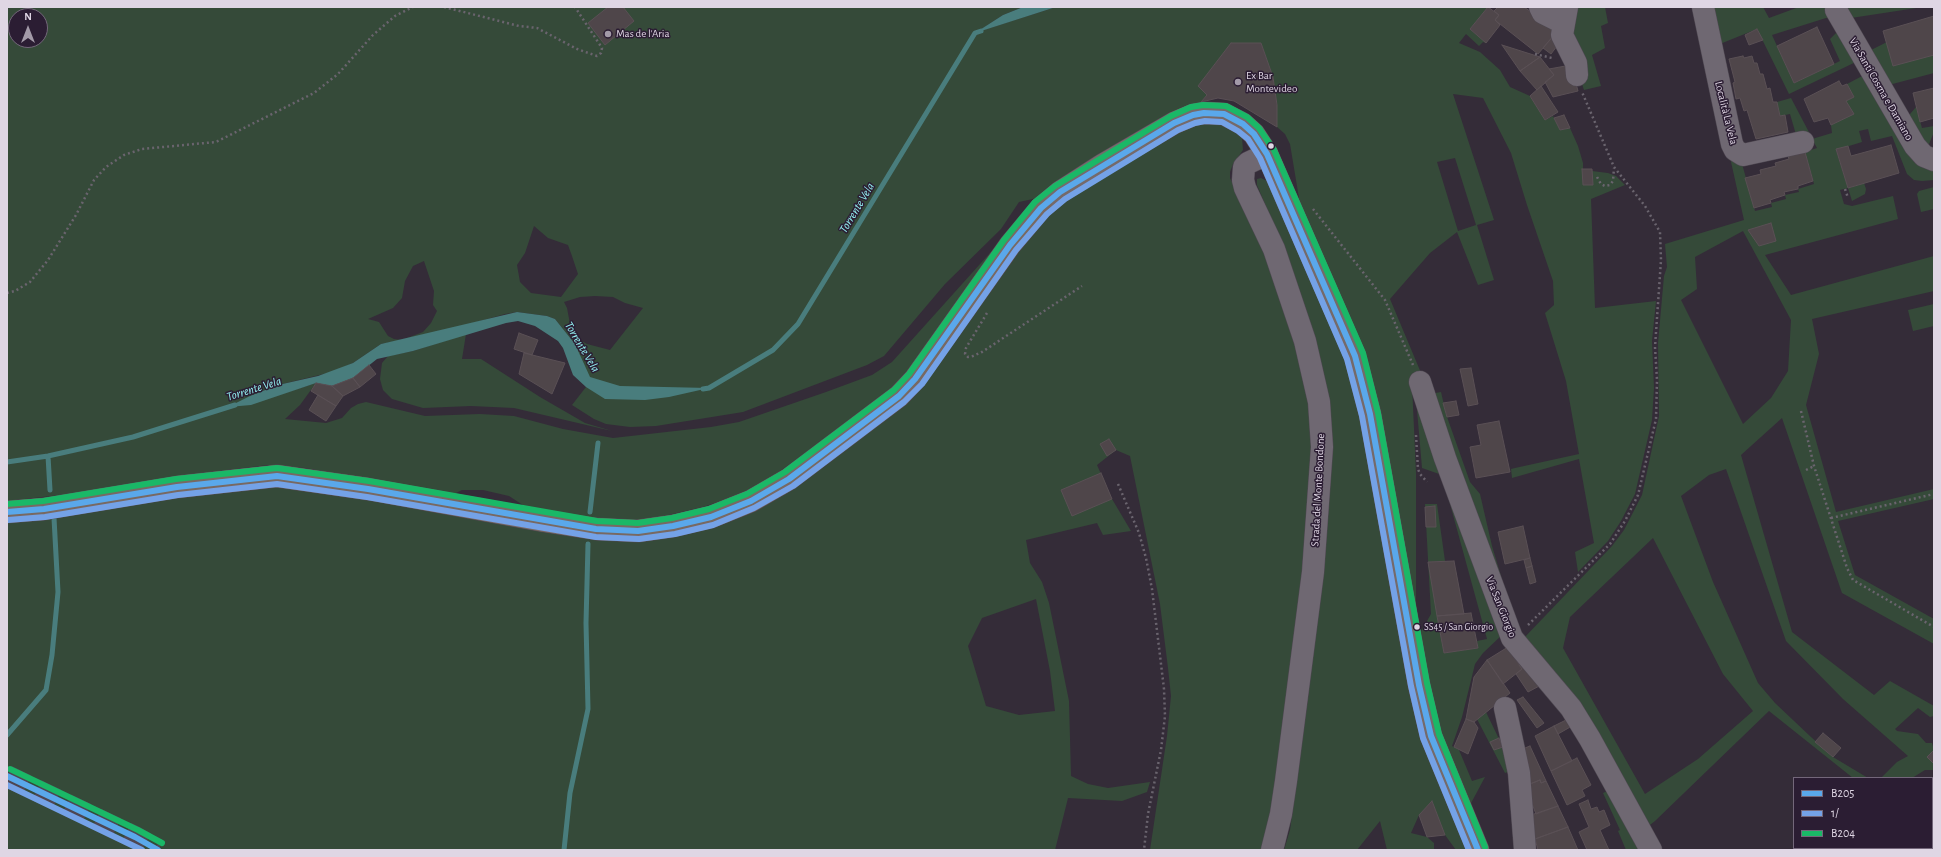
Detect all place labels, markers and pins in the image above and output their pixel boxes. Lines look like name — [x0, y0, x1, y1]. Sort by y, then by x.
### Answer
place label: Mas de l'Aria — [616, 27, 670, 41]
marker: Mas de l'Aria — [603, 29, 613, 39]
place label: Ex Bar Montevideo — [1246, 69, 1297, 95]
marker: Ex Bar Montevideo — [1233, 77, 1243, 87]
unlabelled marker — [1266, 141, 1276, 151]
place label: SS45 / San Giorgio — [1424, 621, 1493, 633]
marker: SS45 / San Giorgio — [1412, 622, 1422, 632]

